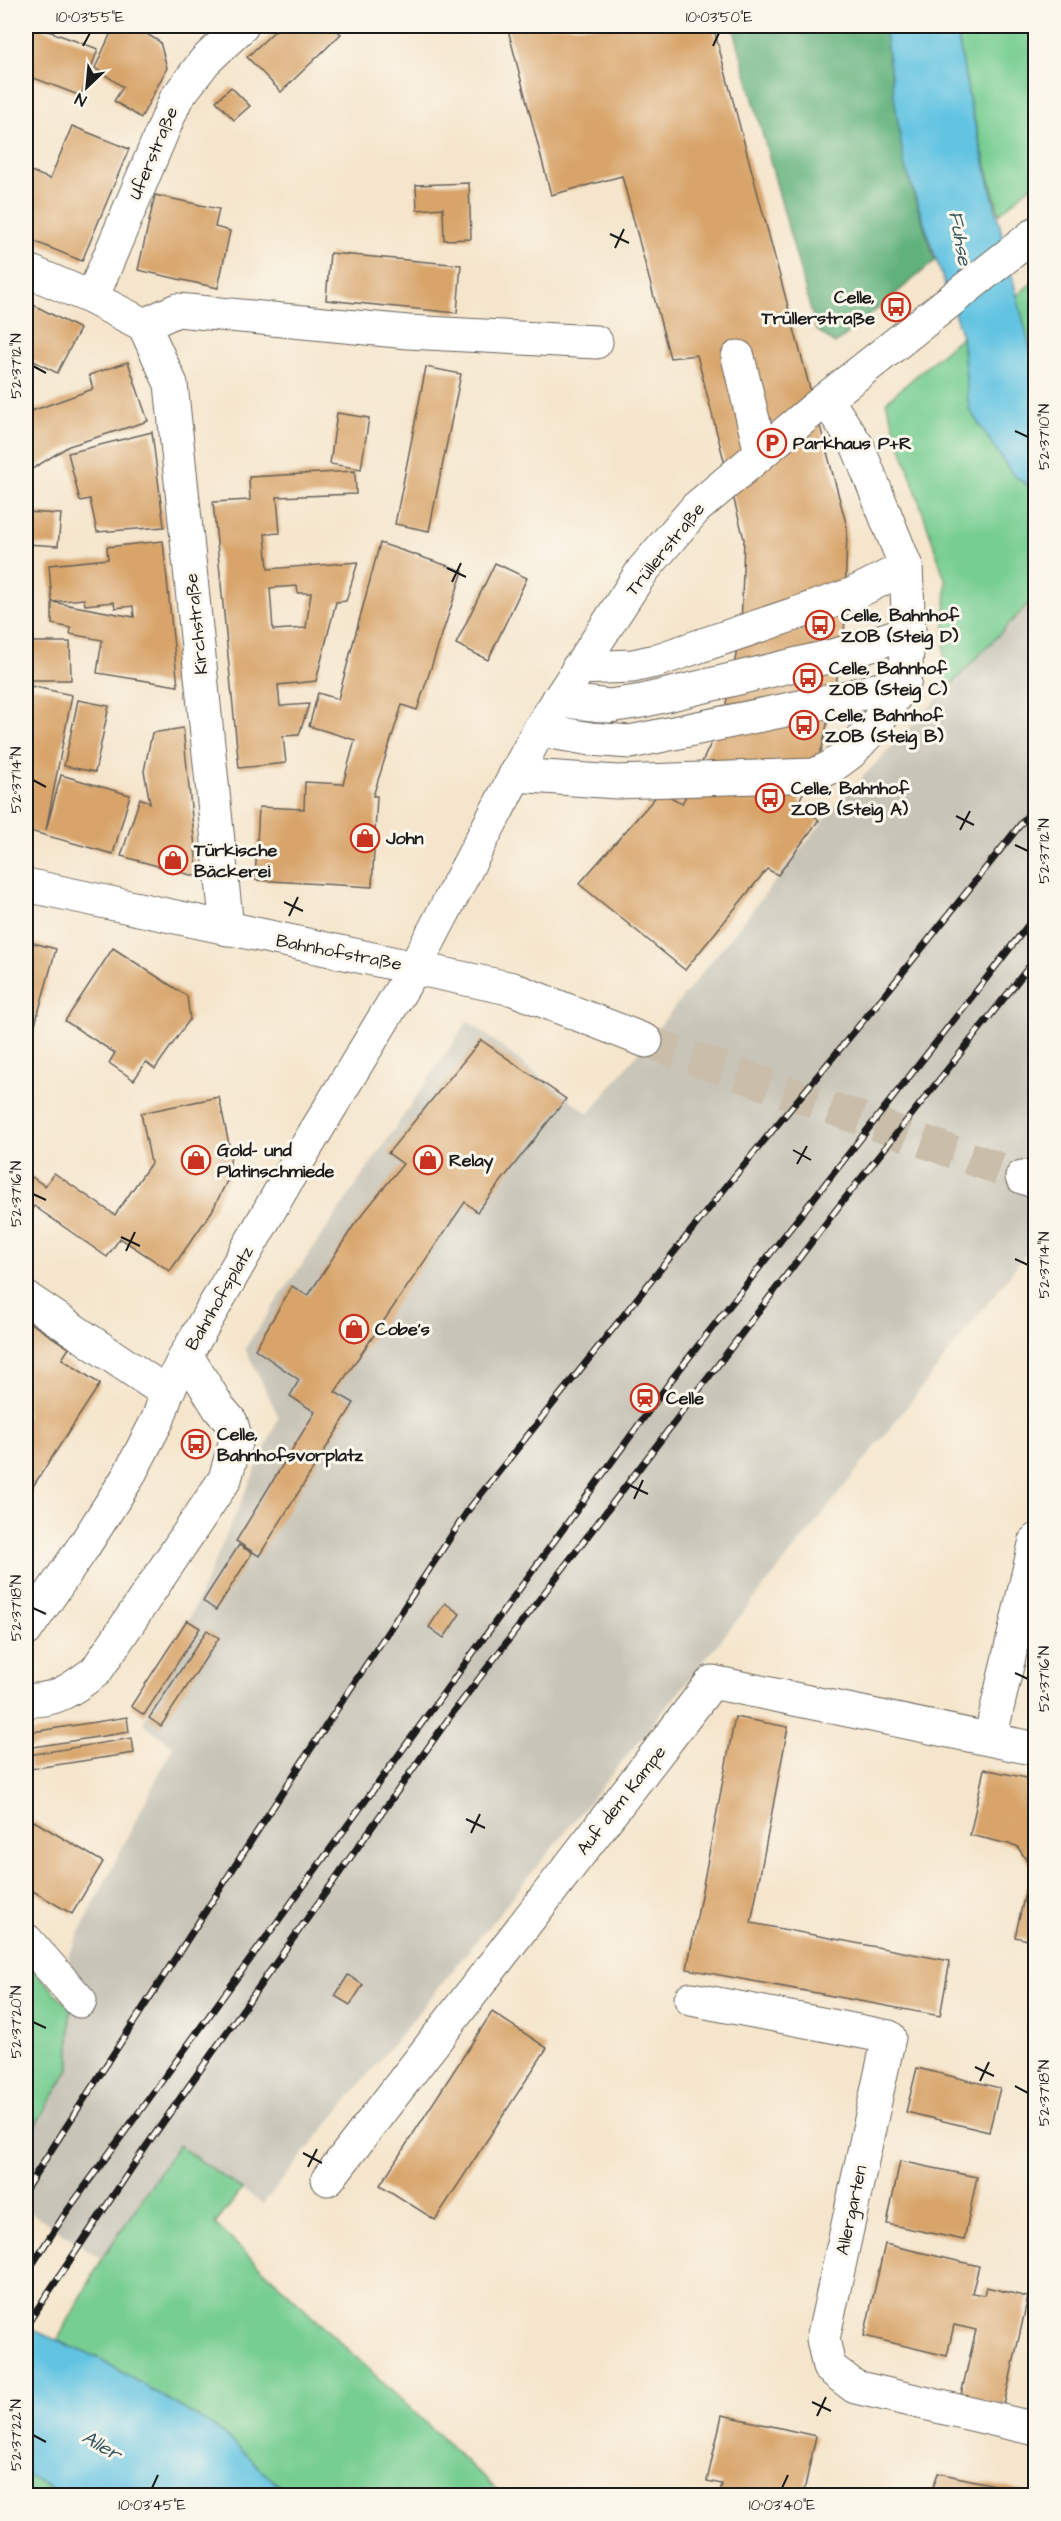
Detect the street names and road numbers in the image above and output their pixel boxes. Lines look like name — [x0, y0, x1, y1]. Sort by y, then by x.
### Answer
street label: Uferstraße — [123, 103, 184, 203]
street label: Trüllerstraße — [620, 497, 711, 601]
street label: Kirchstraße — [179, 572, 214, 676]
street label: Bahnhofstraße — [274, 928, 404, 977]
street label: Bahnhofsplatz — [179, 1241, 260, 1355]
street label: Auf dem Kampe — [571, 1740, 672, 1860]
street label: Allergarten — [830, 2163, 874, 2258]

